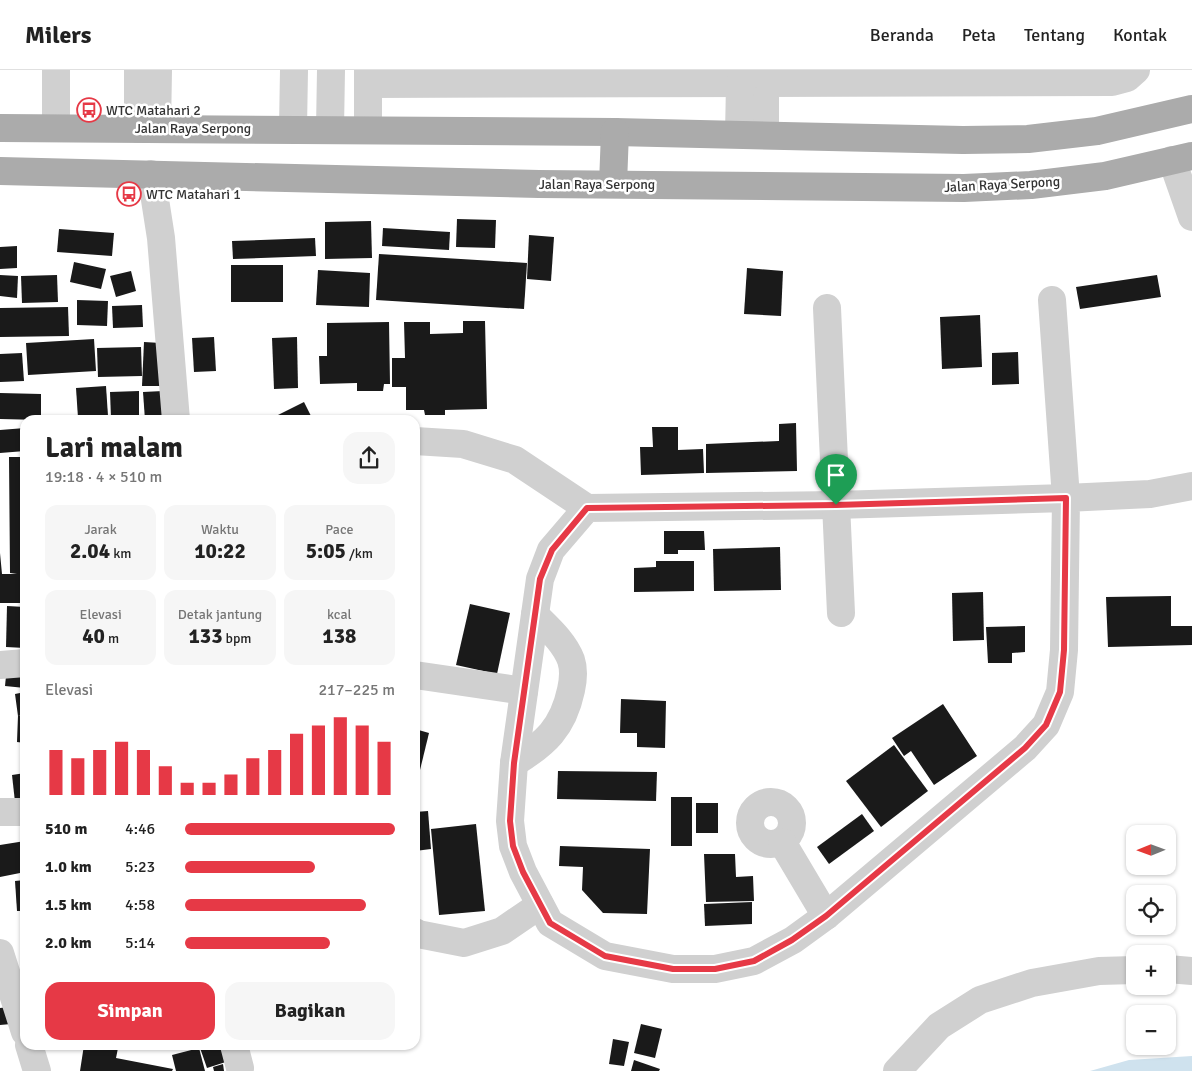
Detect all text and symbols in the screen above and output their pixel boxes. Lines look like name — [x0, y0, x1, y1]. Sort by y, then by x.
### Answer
text: Milers — [25, 20, 92, 50]
text: Beranda — [870, 24, 934, 46]
text: Peta — [962, 24, 996, 46]
text: Tentang — [1024, 24, 1085, 46]
text: Kontak — [1113, 24, 1167, 46]
bus stop icon: WTC Matahari 2 — [76, 97, 102, 123]
place label: WTC Matahari 2 — [106, 102, 201, 119]
street label: Jalan Raya Serpong — [135, 120, 251, 137]
street label: Jalan Raya Serpong — [943, 173, 1061, 196]
street label: Jalan Raya Serpong — [539, 176, 655, 193]
bus stop icon: WTC Matahari 1 — [116, 181, 142, 207]
place label: WTC Matahari 1 — [146, 186, 241, 203]
text: Lari malam — [45, 431, 183, 465]
button: share — [343, 432, 395, 484]
pin — [815, 454, 857, 505]
icon: arrive — [822, 461, 850, 489]
text: 19:18 · 4 × 510 m — [45, 467, 162, 487]
text: Jarak — [85, 521, 117, 538]
text: Waktu — [201, 521, 239, 538]
text: Pace — [325, 521, 353, 538]
text: 2.04 — [70, 538, 110, 564]
text: 10:22 — [194, 538, 246, 564]
text: 5:05 — [306, 538, 346, 564]
text: km — [110, 545, 131, 562]
text: /km — [346, 545, 373, 562]
text: Elevasi — [80, 606, 122, 623]
text: Detak jantung — [178, 606, 262, 623]
text: kcal — [327, 606, 352, 623]
text: 40 — [82, 623, 105, 649]
text: 133 — [188, 623, 222, 649]
text: 138 — [322, 623, 356, 649]
text: m — [105, 630, 119, 647]
text: bpm — [222, 630, 252, 647]
text: Elevasi — [45, 680, 93, 700]
text: 217–225 m — [318, 680, 395, 700]
text: 510 m — [45, 819, 87, 839]
text: 4:46 — [125, 819, 155, 839]
north arrow — [1126, 825, 1176, 875]
map controls — [1126, 825, 1176, 1055]
text: 1.0 km — [45, 857, 92, 877]
text: 5:23 — [125, 857, 155, 877]
button: locate — [1126, 885, 1176, 935]
text: 1.5 km — [45, 895, 92, 915]
text: 4:58 — [125, 895, 155, 915]
text: 2.0 km — [45, 933, 92, 953]
text: 5:14 — [125, 933, 155, 953]
button: + — [1126, 945, 1176, 995]
button: Simpan — [45, 982, 215, 1040]
button: Bagikan — [225, 982, 395, 1040]
button: − — [1126, 1005, 1176, 1055]

